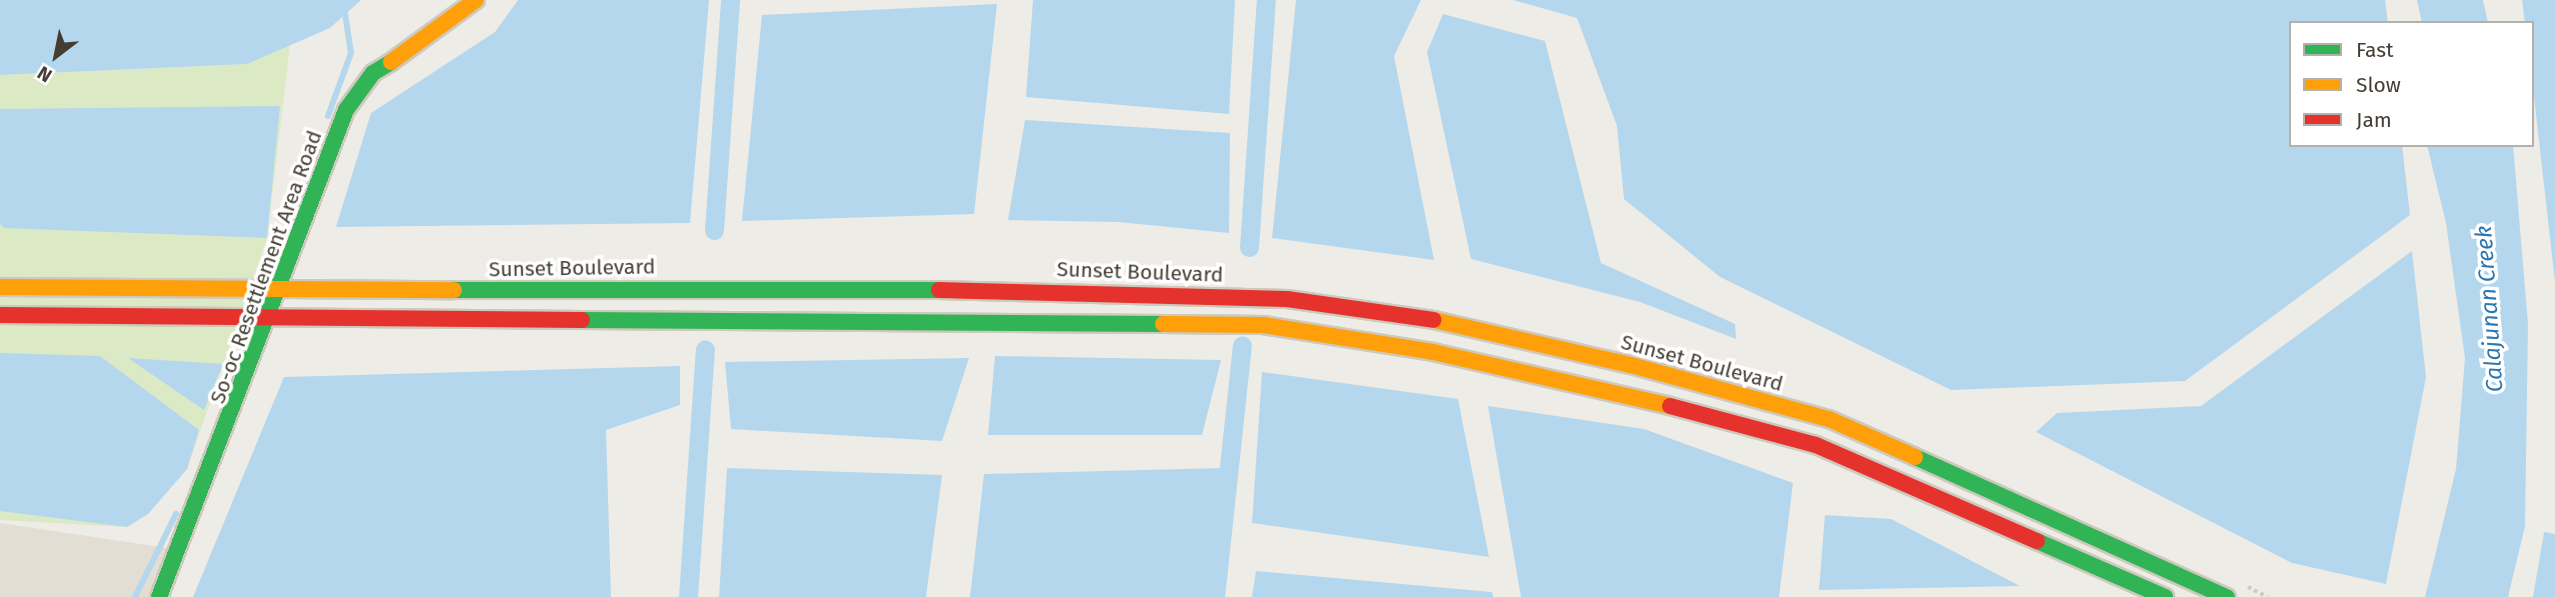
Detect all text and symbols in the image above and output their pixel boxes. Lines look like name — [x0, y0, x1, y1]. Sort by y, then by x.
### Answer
north arrow — [21, 21, 91, 91]
legend — [2289, 21, 2534, 147]
text: Fast — [2356, 37, 2394, 63]
text: N — [33, 61, 56, 87]
text: Slow — [2356, 72, 2401, 98]
text: Jam — [2356, 107, 2392, 133]
street label: So-oc Resettlement Area Road — [205, 127, 327, 407]
water label: Calajunan Creek — [2469, 225, 2509, 393]
street label: Sunset Boulevard — [489, 254, 655, 282]
street label: Sunset Boulevard — [1056, 257, 1224, 287]
street label: Sunset Boulevard — [1618, 329, 1786, 397]

